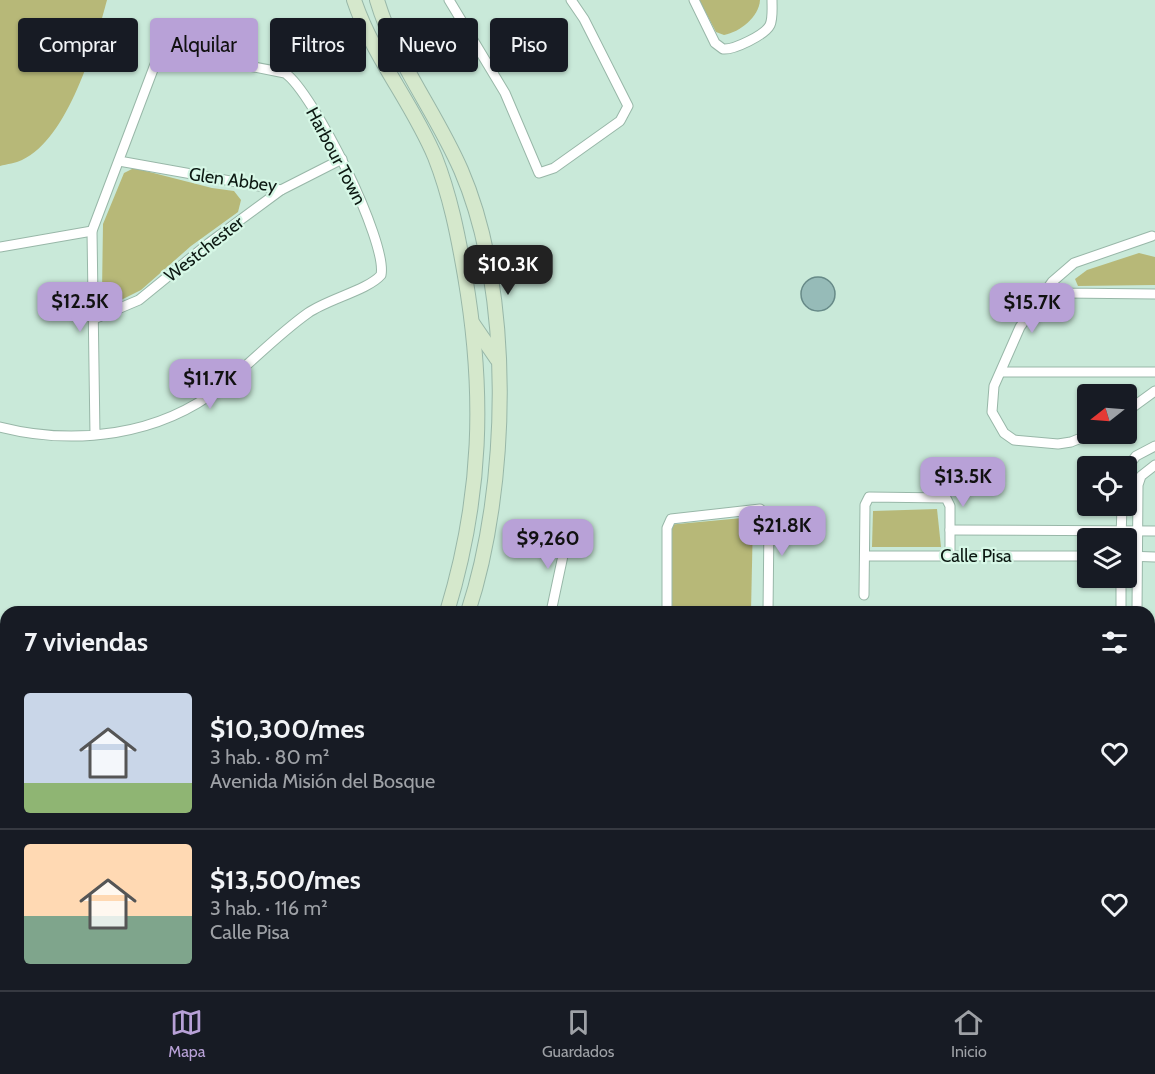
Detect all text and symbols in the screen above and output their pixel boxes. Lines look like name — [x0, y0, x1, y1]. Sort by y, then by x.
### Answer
chip: Comprar — [18, 18, 138, 72]
chip: Alquilar — [150, 18, 258, 72]
chip: Filtros — [270, 18, 366, 72]
chip: Nuevo — [378, 18, 478, 72]
chip: Piso — [490, 18, 568, 72]
street label: Harbour Town — [301, 104, 371, 208]
street label: Glen Abbey — [188, 163, 278, 197]
street label: Westchester — [160, 211, 248, 287]
pin: $10.3K — [459, 245, 557, 296]
text: $10.3K — [478, 252, 538, 276]
pin: $12.5K — [31, 282, 129, 333]
pin: $15.7K — [983, 283, 1081, 334]
text: $12.5K — [51, 289, 109, 313]
text: $15.7K — [1004, 290, 1060, 314]
pin: $11.7K — [161, 359, 259, 410]
text: $11.7K — [183, 366, 237, 390]
north arrow — [1077, 384, 1137, 444]
map controls — [1077, 384, 1137, 588]
button: locate — [1077, 456, 1137, 516]
pin: $13.5K — [914, 457, 1012, 508]
text: $13.5K — [934, 464, 992, 488]
pin: $21.8K — [733, 506, 831, 557]
text: $21.8K — [753, 513, 811, 537]
pin: $9,260 — [499, 519, 597, 570]
text: $9,260 — [516, 526, 580, 550]
button: layers — [1077, 528, 1137, 588]
street label: Calle Pisa — [940, 545, 1012, 567]
text: 7 viviendas — [24, 626, 148, 658]
icon: filters — [1098, 626, 1131, 659]
text: $10,300/mes — [210, 713, 365, 745]
icon: home — [72, 717, 144, 789]
icon: heart — [1098, 737, 1131, 770]
text: 3 hab. · 80 m² — [210, 745, 329, 769]
text: Avenida Misión del Bosque — [210, 769, 435, 793]
text: $13,500/mes — [210, 864, 361, 896]
icon: home — [72, 868, 144, 940]
icon: heart — [1098, 888, 1131, 921]
text: 3 hab. · 116 m² — [210, 896, 328, 920]
text: Calle Pisa — [210, 920, 289, 944]
tab: Mapa — [168, 1006, 205, 1061]
tab: Guardados — [542, 1006, 614, 1061]
tab: Inicio — [951, 1006, 987, 1061]

